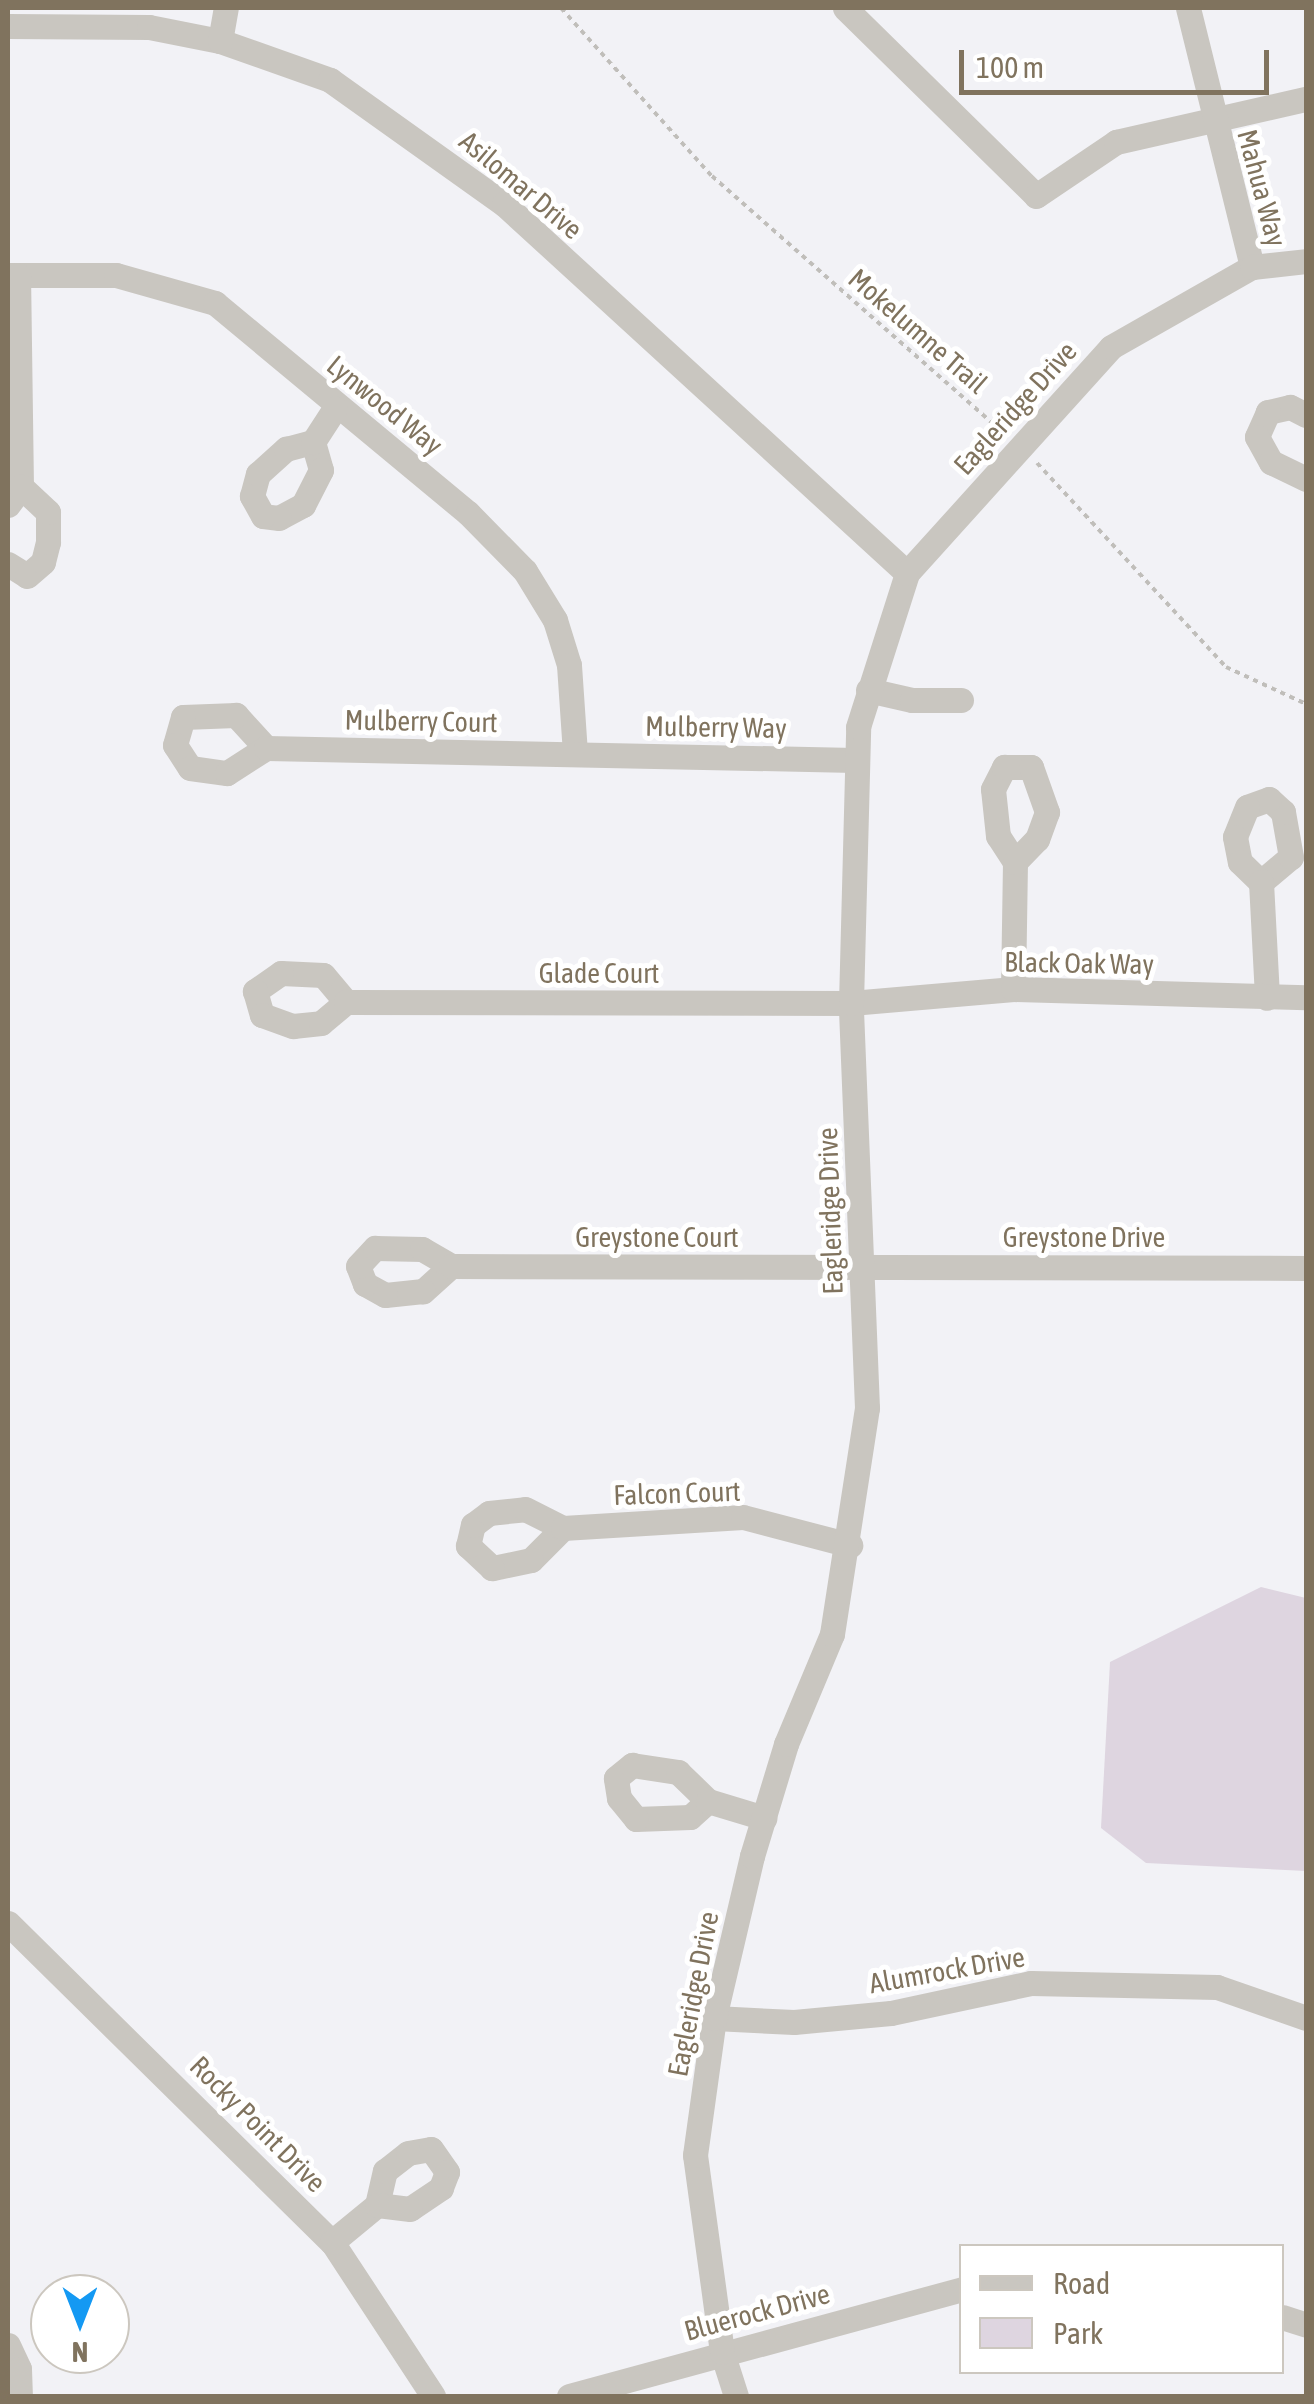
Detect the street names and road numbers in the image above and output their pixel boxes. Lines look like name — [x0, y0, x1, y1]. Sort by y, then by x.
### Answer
street label: Asilomar Drive — [453, 124, 589, 246]
street label: Mahua Way — [1230, 126, 1294, 250]
street label: Mokelumne Trail — [842, 262, 994, 400]
street label: Eagleridge Drive — [947, 335, 1083, 481]
street label: Lynwood Way — [320, 348, 450, 462]
street label: Mulberry Court — [344, 703, 498, 739]
street label: Mulberry Way — [645, 709, 787, 745]
street label: Black Oak Way — [1004, 945, 1154, 981]
street label: Glade Court — [539, 956, 659, 990]
street label: Eagleridge Drive — [810, 1127, 850, 1295]
street label: Greystone Court — [575, 1220, 739, 1254]
street label: Greystone Drive — [1003, 1220, 1165, 1254]
street label: Falcon Court — [613, 1474, 741, 1512]
street label: Eagleridge Drive — [661, 1909, 725, 2079]
street label: Alumrock Drive — [867, 1940, 1027, 2000]
street label: Rocky Point Drive — [183, 2049, 333, 2199]
street label: Bluerock Drive — [681, 2276, 833, 2348]

